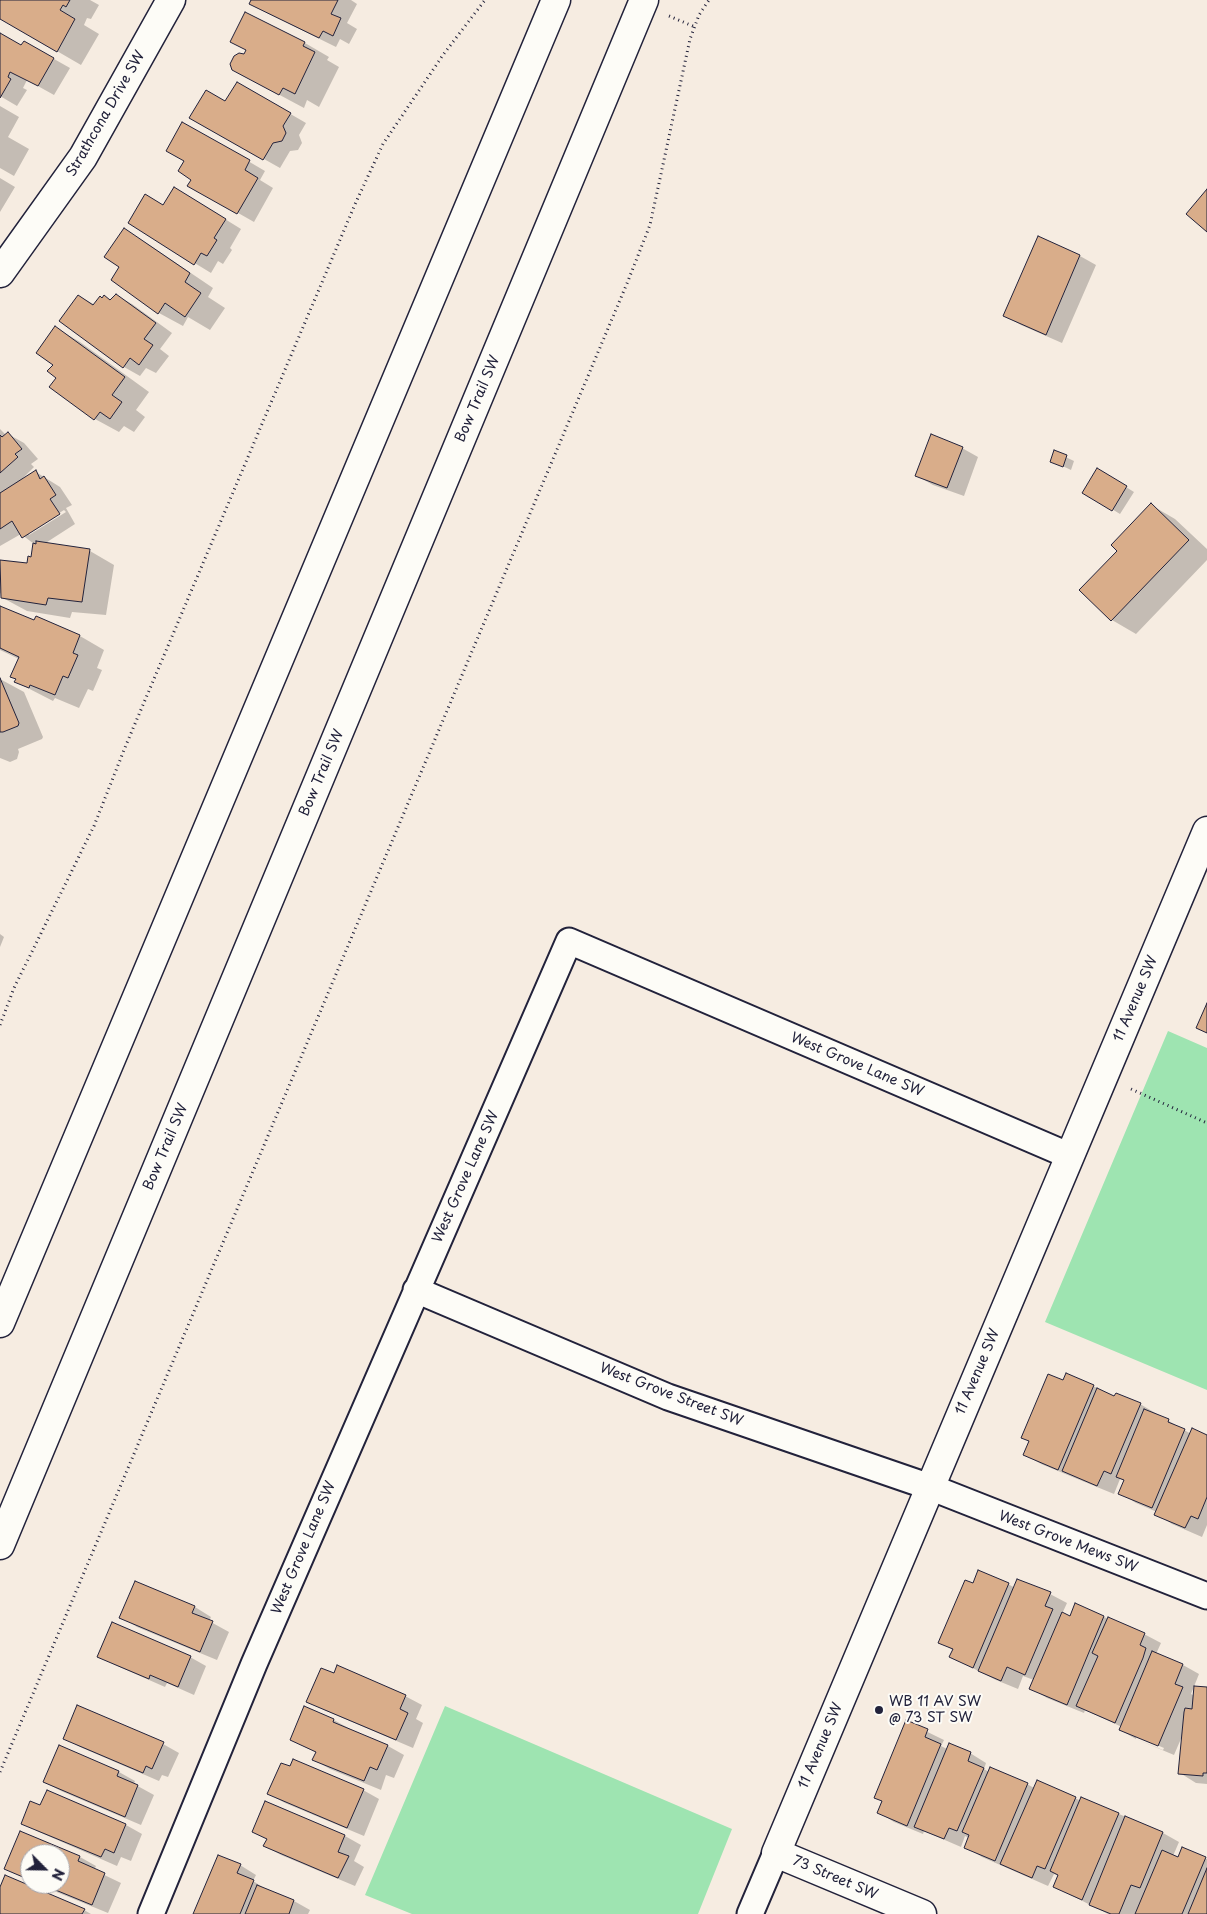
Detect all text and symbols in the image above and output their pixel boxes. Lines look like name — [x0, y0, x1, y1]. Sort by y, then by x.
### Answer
street label: Strathcona Drive SW — [63, 48, 149, 180]
street label: Bow Trail SW — [452, 353, 504, 445]
street label: Bow Trail SW — [296, 727, 348, 819]
street label: 11 Avenue SW — [1110, 953, 1162, 1045]
street label: West Grove Lane SW — [788, 1029, 926, 1101]
street label: Bow Trail SW — [140, 1101, 192, 1193]
street label: West Grove Lane SW — [429, 1108, 503, 1246]
street label: 11 Avenue SW — [952, 1326, 1004, 1418]
street label: West Grove Street SW — [597, 1360, 745, 1430]
street label: West Grove Lane SW — [268, 1479, 340, 1617]
street label: West Grove Mews SW — [996, 1508, 1140, 1576]
place label: WB 11 AV SW @ 73 ST SW — [889, 1694, 981, 1726]
street label: 11 Avenue SW — [795, 1700, 847, 1792]
marker: WB 11 AV SW @ 73 ST SW — [873, 1704, 885, 1716]
north arrow — [20, 1844, 70, 1894]
street label: 73 Street SW — [790, 1853, 880, 1903]
text: N — [47, 1865, 70, 1884]

